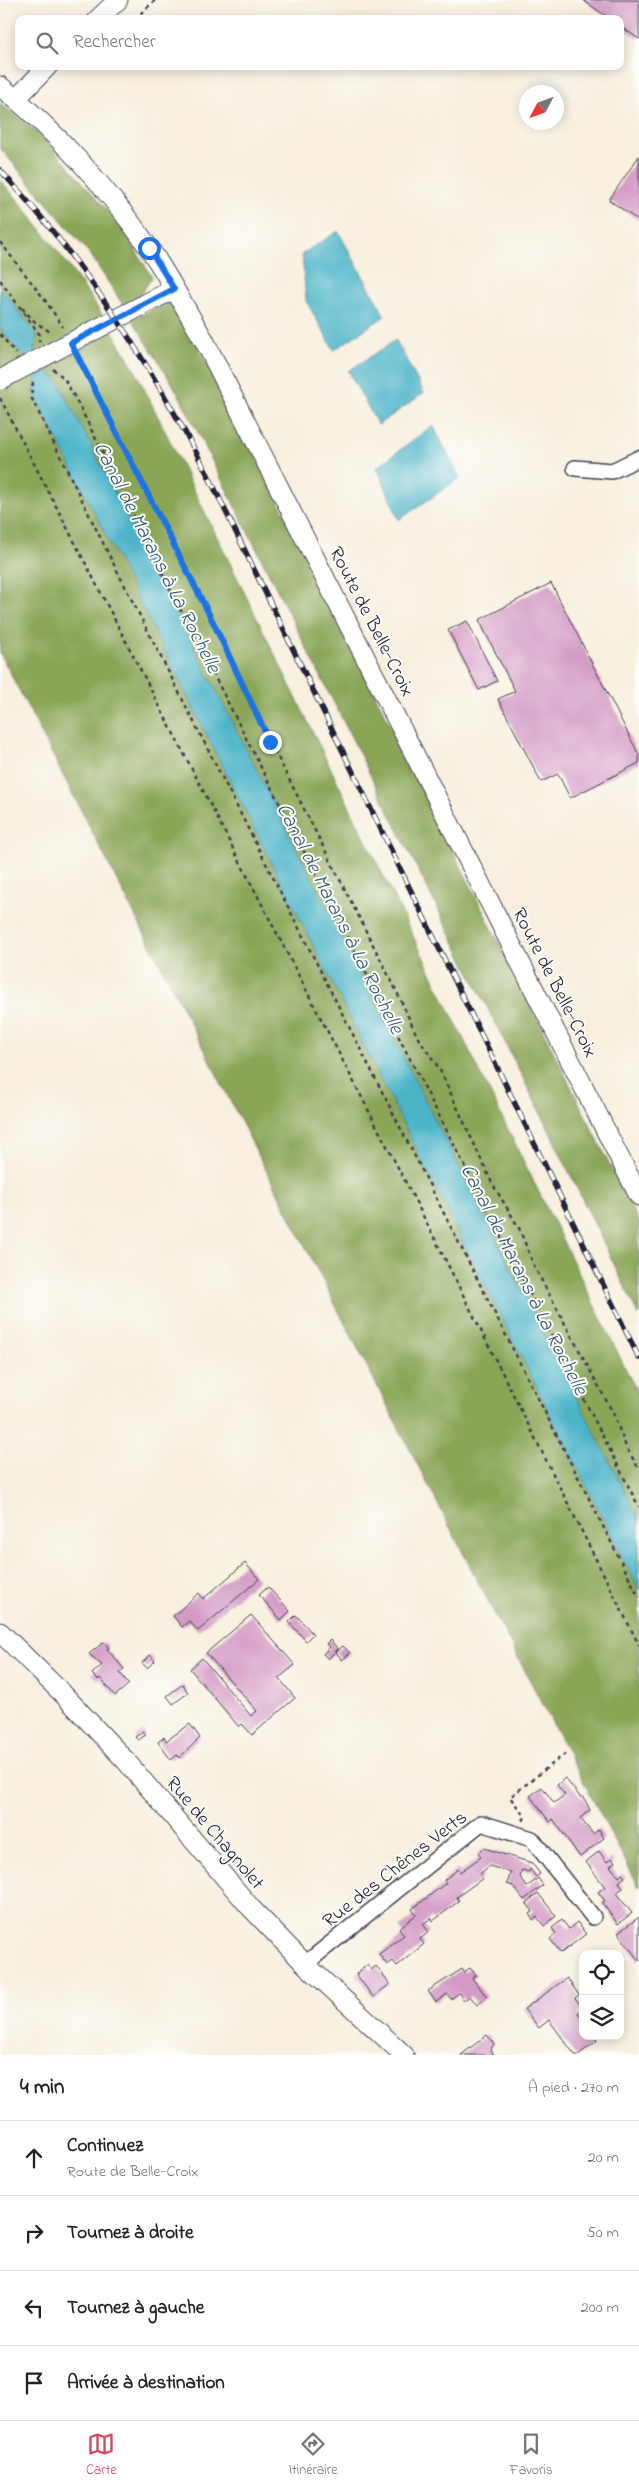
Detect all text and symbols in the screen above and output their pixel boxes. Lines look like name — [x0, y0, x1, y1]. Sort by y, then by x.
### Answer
search box — [15, 15, 624, 70]
icon: search — [33, 29, 61, 57]
text: Rechercher — [73, 29, 156, 56]
north arrow — [519, 85, 564, 130]
route start — [138, 237, 161, 260]
water label: Canal de Marans à La Rochelle — [85, 437, 228, 680]
street label: Route de Belle-Croix — [321, 542, 421, 702]
route end — [259, 731, 282, 754]
water label: Canal de Marans à La Rochelle — [268, 798, 411, 1041]
street label: Route de Belle-Croix — [504, 903, 604, 1063]
water label: Canal de Marans à La Rochelle — [452, 1159, 595, 1402]
street label: Rue de Chagnolet — [157, 1770, 271, 1898]
street label: Rue des Chênes Verts — [317, 1804, 474, 1936]
map controls — [579, 1950, 624, 2040]
button: locate — [579, 1950, 624, 1995]
button: layers — [579, 1995, 624, 2040]
text: 4 min — [20, 2073, 64, 2103]
text: À pied · 270 m — [528, 2076, 619, 2100]
text: Continuez — [67, 2133, 143, 2160]
icon: ahead — [20, 2144, 48, 2172]
text: 20 m — [588, 2146, 619, 2170]
text: Route de Belle-Croix — [67, 2160, 199, 2184]
icon: right — [20, 2219, 48, 2247]
text: Tournez à droite — [67, 2220, 193, 2247]
text: 50 m — [587, 2221, 619, 2245]
icon: left — [20, 2294, 48, 2322]
text: Tournez à gauche — [67, 2295, 204, 2322]
text: 200 m — [581, 2296, 619, 2320]
icon: arrive — [20, 2369, 48, 2397]
text: Arrivée à destination — [67, 2370, 225, 2397]
tab: Carte — [86, 2430, 117, 2481]
tab: Itinéraire — [289, 2430, 337, 2481]
tab: Favoris — [510, 2430, 553, 2481]

